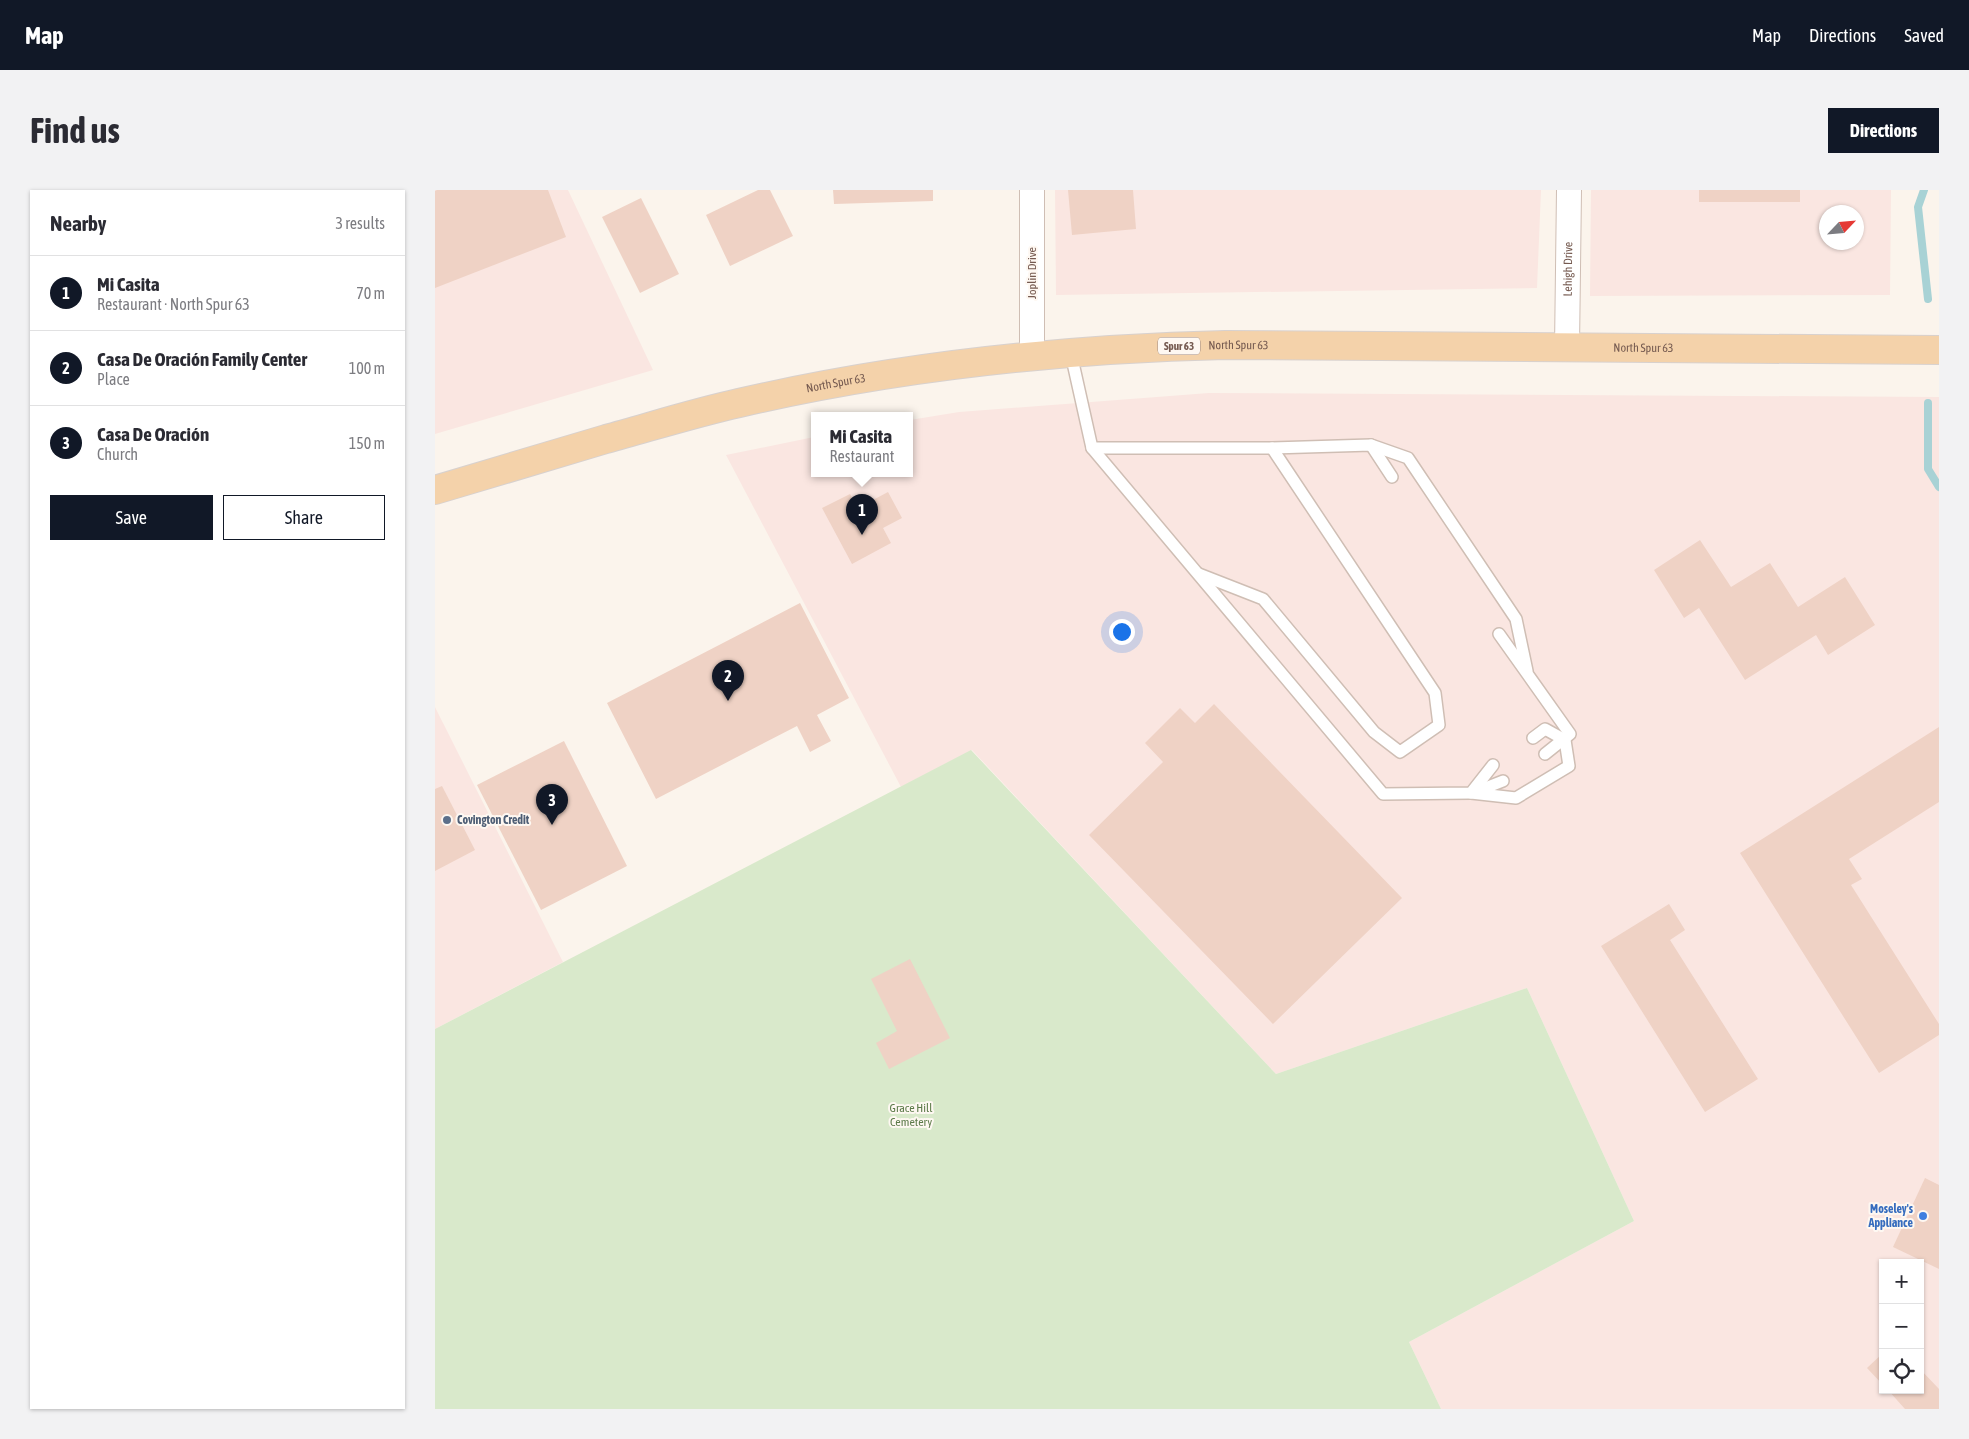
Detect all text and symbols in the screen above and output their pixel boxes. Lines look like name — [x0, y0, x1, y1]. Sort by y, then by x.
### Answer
text: Map — [25, 22, 64, 49]
text: Map — [1752, 25, 1781, 46]
text: Directions — [1809, 25, 1876, 46]
text: Saved — [1904, 25, 1944, 46]
button: Directions — [1828, 108, 1939, 153]
text: Find us — [30, 110, 120, 150]
north arrow — [1819, 205, 1864, 250]
text: Nearby — [50, 211, 106, 235]
text: 3 results — [335, 214, 385, 232]
street label: Lehigh Drive — [1561, 242, 1575, 296]
street label: Joplin Drive — [1025, 247, 1039, 299]
text: Mi Casita — [97, 273, 159, 295]
text: 1 — [62, 284, 70, 302]
text: 70 m — [356, 284, 385, 302]
text: Restaurant · North Spur 63 — [97, 295, 250, 313]
road number: Spur 63 — [1158, 338, 1200, 354]
street label: North Spur 63 — [1208, 338, 1269, 352]
street label: North Spur 63 — [1613, 341, 1674, 355]
text: Casa De Oración Family Center — [97, 348, 307, 370]
text: 2 — [62, 359, 70, 377]
text: 100 m — [349, 359, 385, 377]
text: Place — [97, 370, 130, 388]
street label: North Spur 63 — [805, 371, 867, 396]
popup — [811, 412, 913, 477]
text: Casa De Oración — [97, 423, 209, 445]
text: Mi Casita — [830, 425, 892, 447]
text: 3 — [62, 434, 70, 452]
text: 150 m — [349, 434, 385, 452]
text: Church — [97, 445, 138, 463]
text: Restaurant — [830, 447, 894, 465]
pin: 1 — [846, 494, 878, 535]
button: Save — [50, 495, 213, 540]
button: Share — [223, 495, 385, 540]
your location — [1109, 619, 1135, 645]
pin: 2 — [712, 660, 744, 701]
pin: 3 — [536, 784, 568, 825]
place label: Covington Credit — [457, 813, 530, 827]
marker: Covington Credit — [441, 814, 453, 826]
park label: Grace Hill Cemetery — [890, 1101, 933, 1129]
place label: Moseley's Appliance — [1868, 1202, 1914, 1230]
marker: Moseley's Appliance — [1917, 1210, 1929, 1222]
map controls — [1879, 1259, 1924, 1394]
button: + — [1879, 1259, 1924, 1304]
button: − — [1879, 1304, 1924, 1349]
button: locate — [1879, 1349, 1924, 1394]

